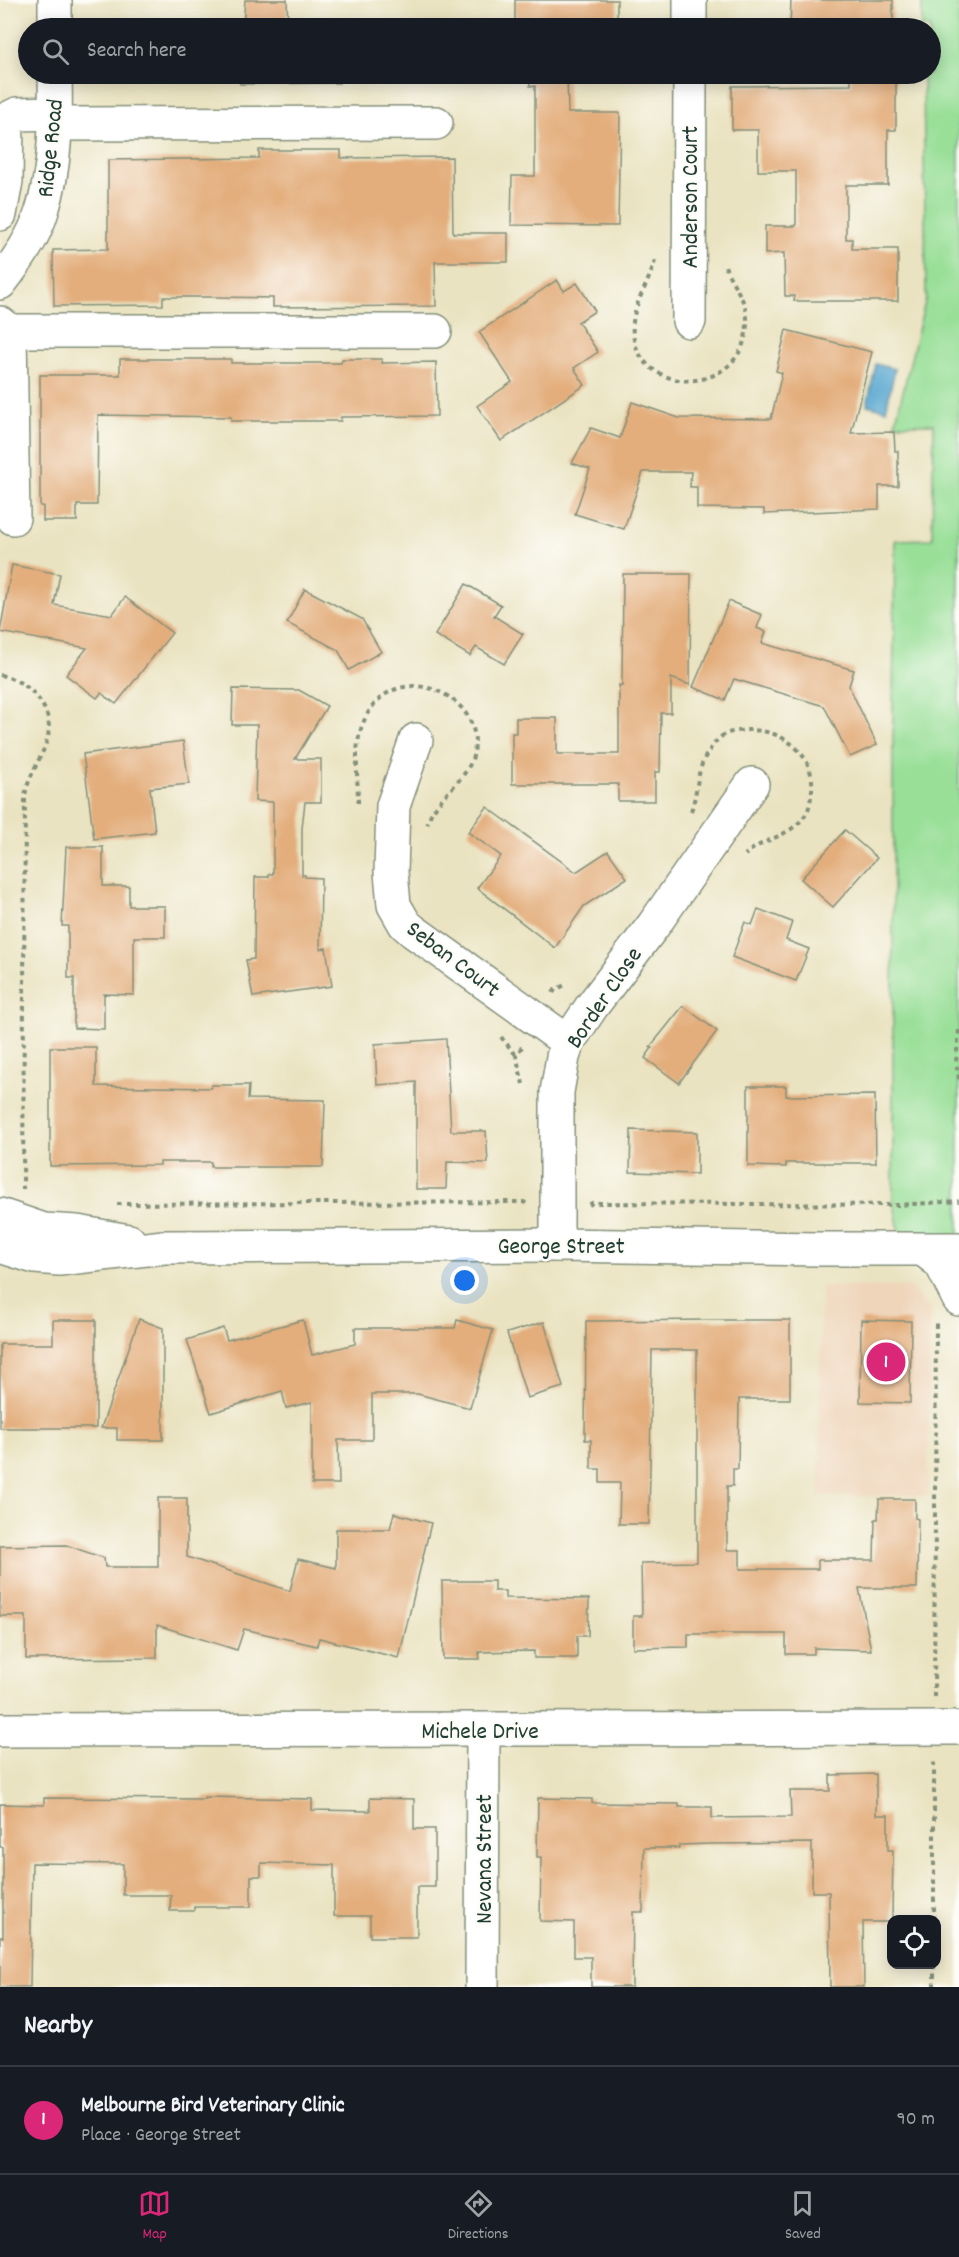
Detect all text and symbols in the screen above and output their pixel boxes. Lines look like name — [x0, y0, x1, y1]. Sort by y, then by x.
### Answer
search box — [18, 18, 941, 84]
icon: search — [39, 35, 72, 68]
text: Search here — [87, 36, 186, 67]
street label: Ridge Road — [30, 97, 74, 199]
street label: Anderson Court — [675, 125, 709, 268]
street label: Seban Court — [398, 914, 506, 1007]
street label: Border Close — [559, 941, 652, 1056]
street label: George Street — [497, 1231, 625, 1265]
your location — [450, 1266, 479, 1295]
pin: 1 — [866, 1340, 906, 1384]
street label: Michele Drive — [421, 1716, 539, 1750]
street label: Nevana Street — [469, 1794, 503, 1924]
map controls — [887, 1915, 941, 1969]
button: locate — [887, 1915, 941, 1969]
text: Nearby — [24, 2008, 92, 2045]
text: Melbourne Bird Veterinary Clinic — [81, 2091, 345, 2122]
text: 1 — [41, 2106, 46, 2134]
text: 90 m — [897, 2106, 935, 2134]
text: Place · George Street — [81, 2122, 241, 2150]
tab: Map — [138, 2187, 171, 2246]
tab: Directions — [448, 2187, 508, 2246]
tab: Saved — [785, 2187, 821, 2246]

